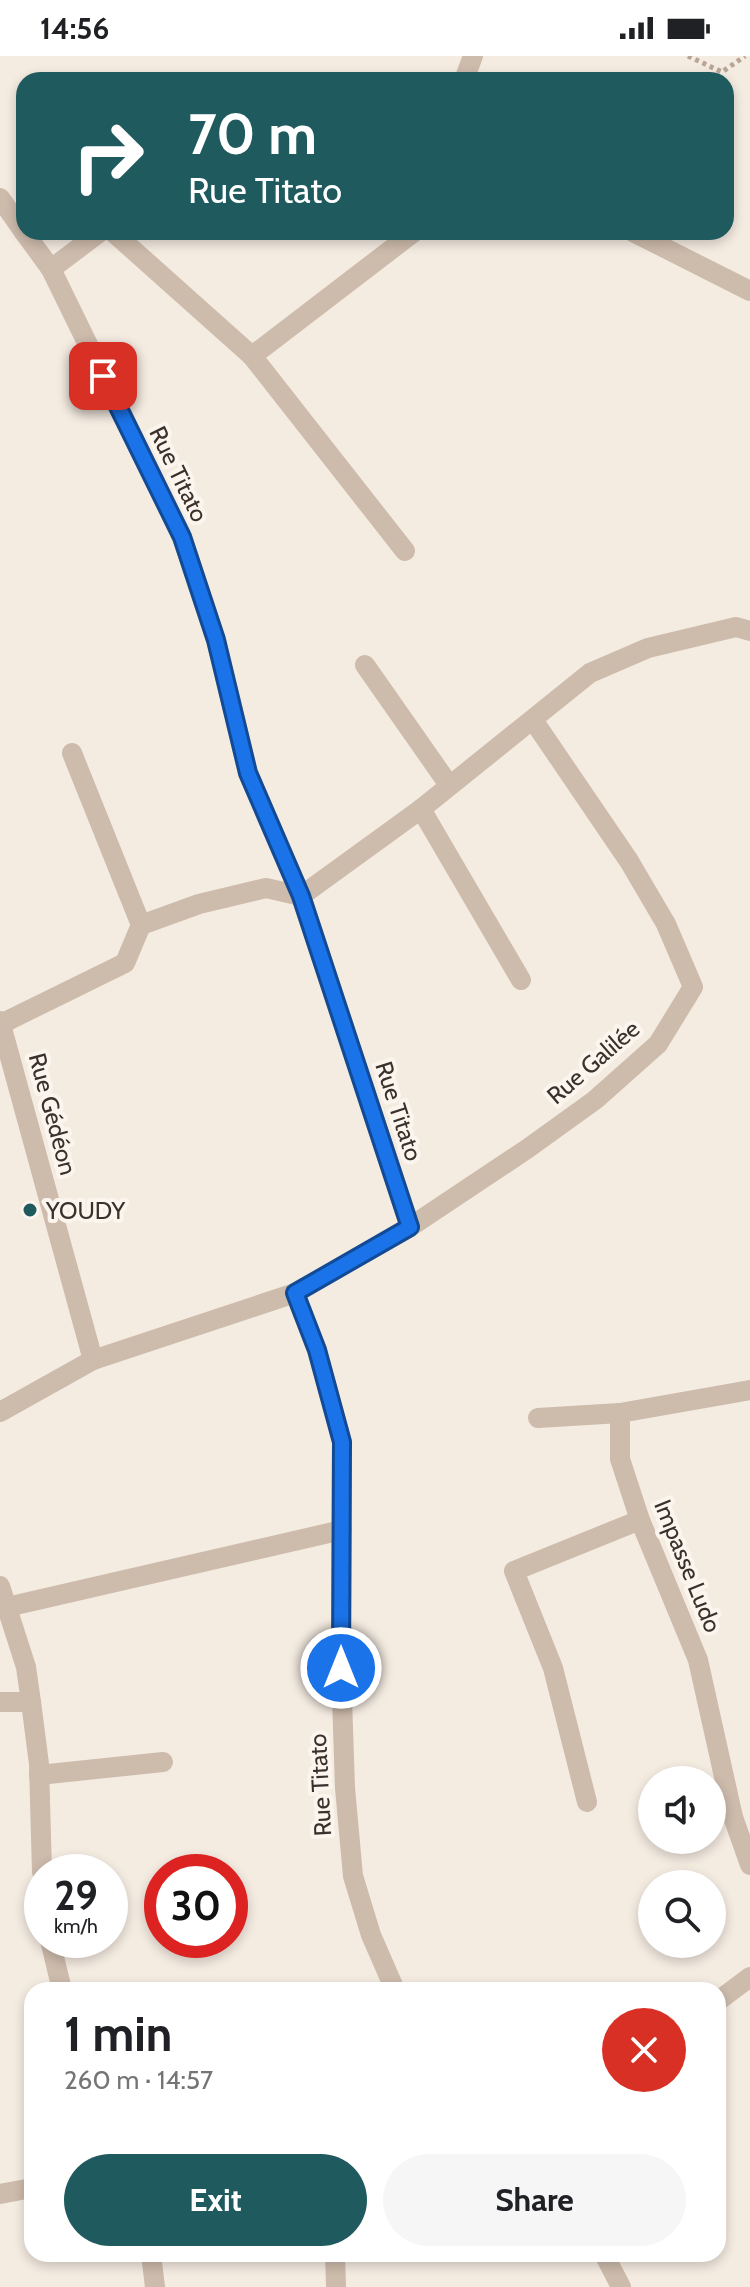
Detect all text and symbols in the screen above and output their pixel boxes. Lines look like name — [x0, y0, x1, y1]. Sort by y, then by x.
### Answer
text: 14:56 — [40, 10, 109, 47]
text: 70 m — [188, 100, 317, 168]
icon: right — [56, 104, 160, 208]
text: Rue Titato — [188, 168, 342, 212]
pin — [69, 342, 137, 410]
icon: arrive — [81, 354, 125, 398]
street label: Rue Titato — [143, 421, 215, 527]
street label: Rue Galilée — [541, 1014, 645, 1110]
street label: Rue Gédéon — [23, 1050, 83, 1178]
street label: Rue Titato — [369, 1058, 429, 1164]
place label: YOUDY — [45, 1196, 126, 1225]
marker: YOUDY — [21, 1201, 39, 1219]
street label: Impasse Ludo — [648, 1495, 728, 1637]
position arrow — [299, 1626, 383, 1710]
street label: Rue Titato — [303, 1733, 337, 1837]
map controls — [638, 1766, 726, 1958]
button: sound — [638, 1766, 726, 1854]
speed limit sign: 30 — [144, 1854, 248, 1958]
button: search — [638, 1870, 726, 1958]
text: 29 — [54, 1871, 98, 1920]
text: km/h — [54, 1914, 98, 1938]
text: 1 min — [64, 2005, 172, 2063]
button: close — [602, 2008, 686, 2092]
text: 260 m · 14:57 — [64, 2064, 213, 2096]
button: Exit — [64, 2154, 367, 2246]
button: Share — [383, 2154, 686, 2246]

